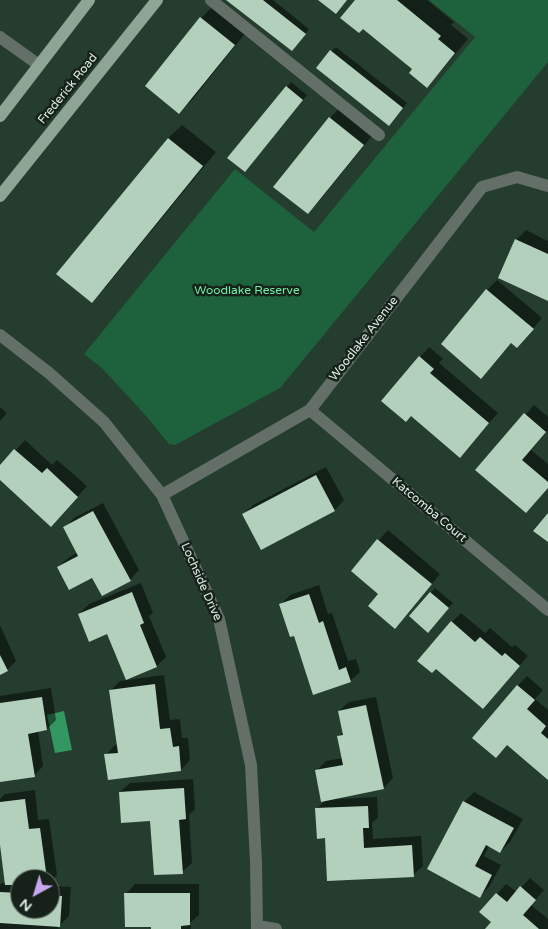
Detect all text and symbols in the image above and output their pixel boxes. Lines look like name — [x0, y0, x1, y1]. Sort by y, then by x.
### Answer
street label: Frederick Road — [35, 51, 101, 127]
park label: Woodlake Reserve — [194, 284, 300, 298]
street label: Woodlake Avenue — [327, 294, 401, 384]
street label: Katcomba Court — [389, 475, 469, 545]
street label: Lochside Drive — [177, 541, 225, 623]
north arrow — [10, 869, 60, 919]
text: N — [16, 895, 36, 915]

